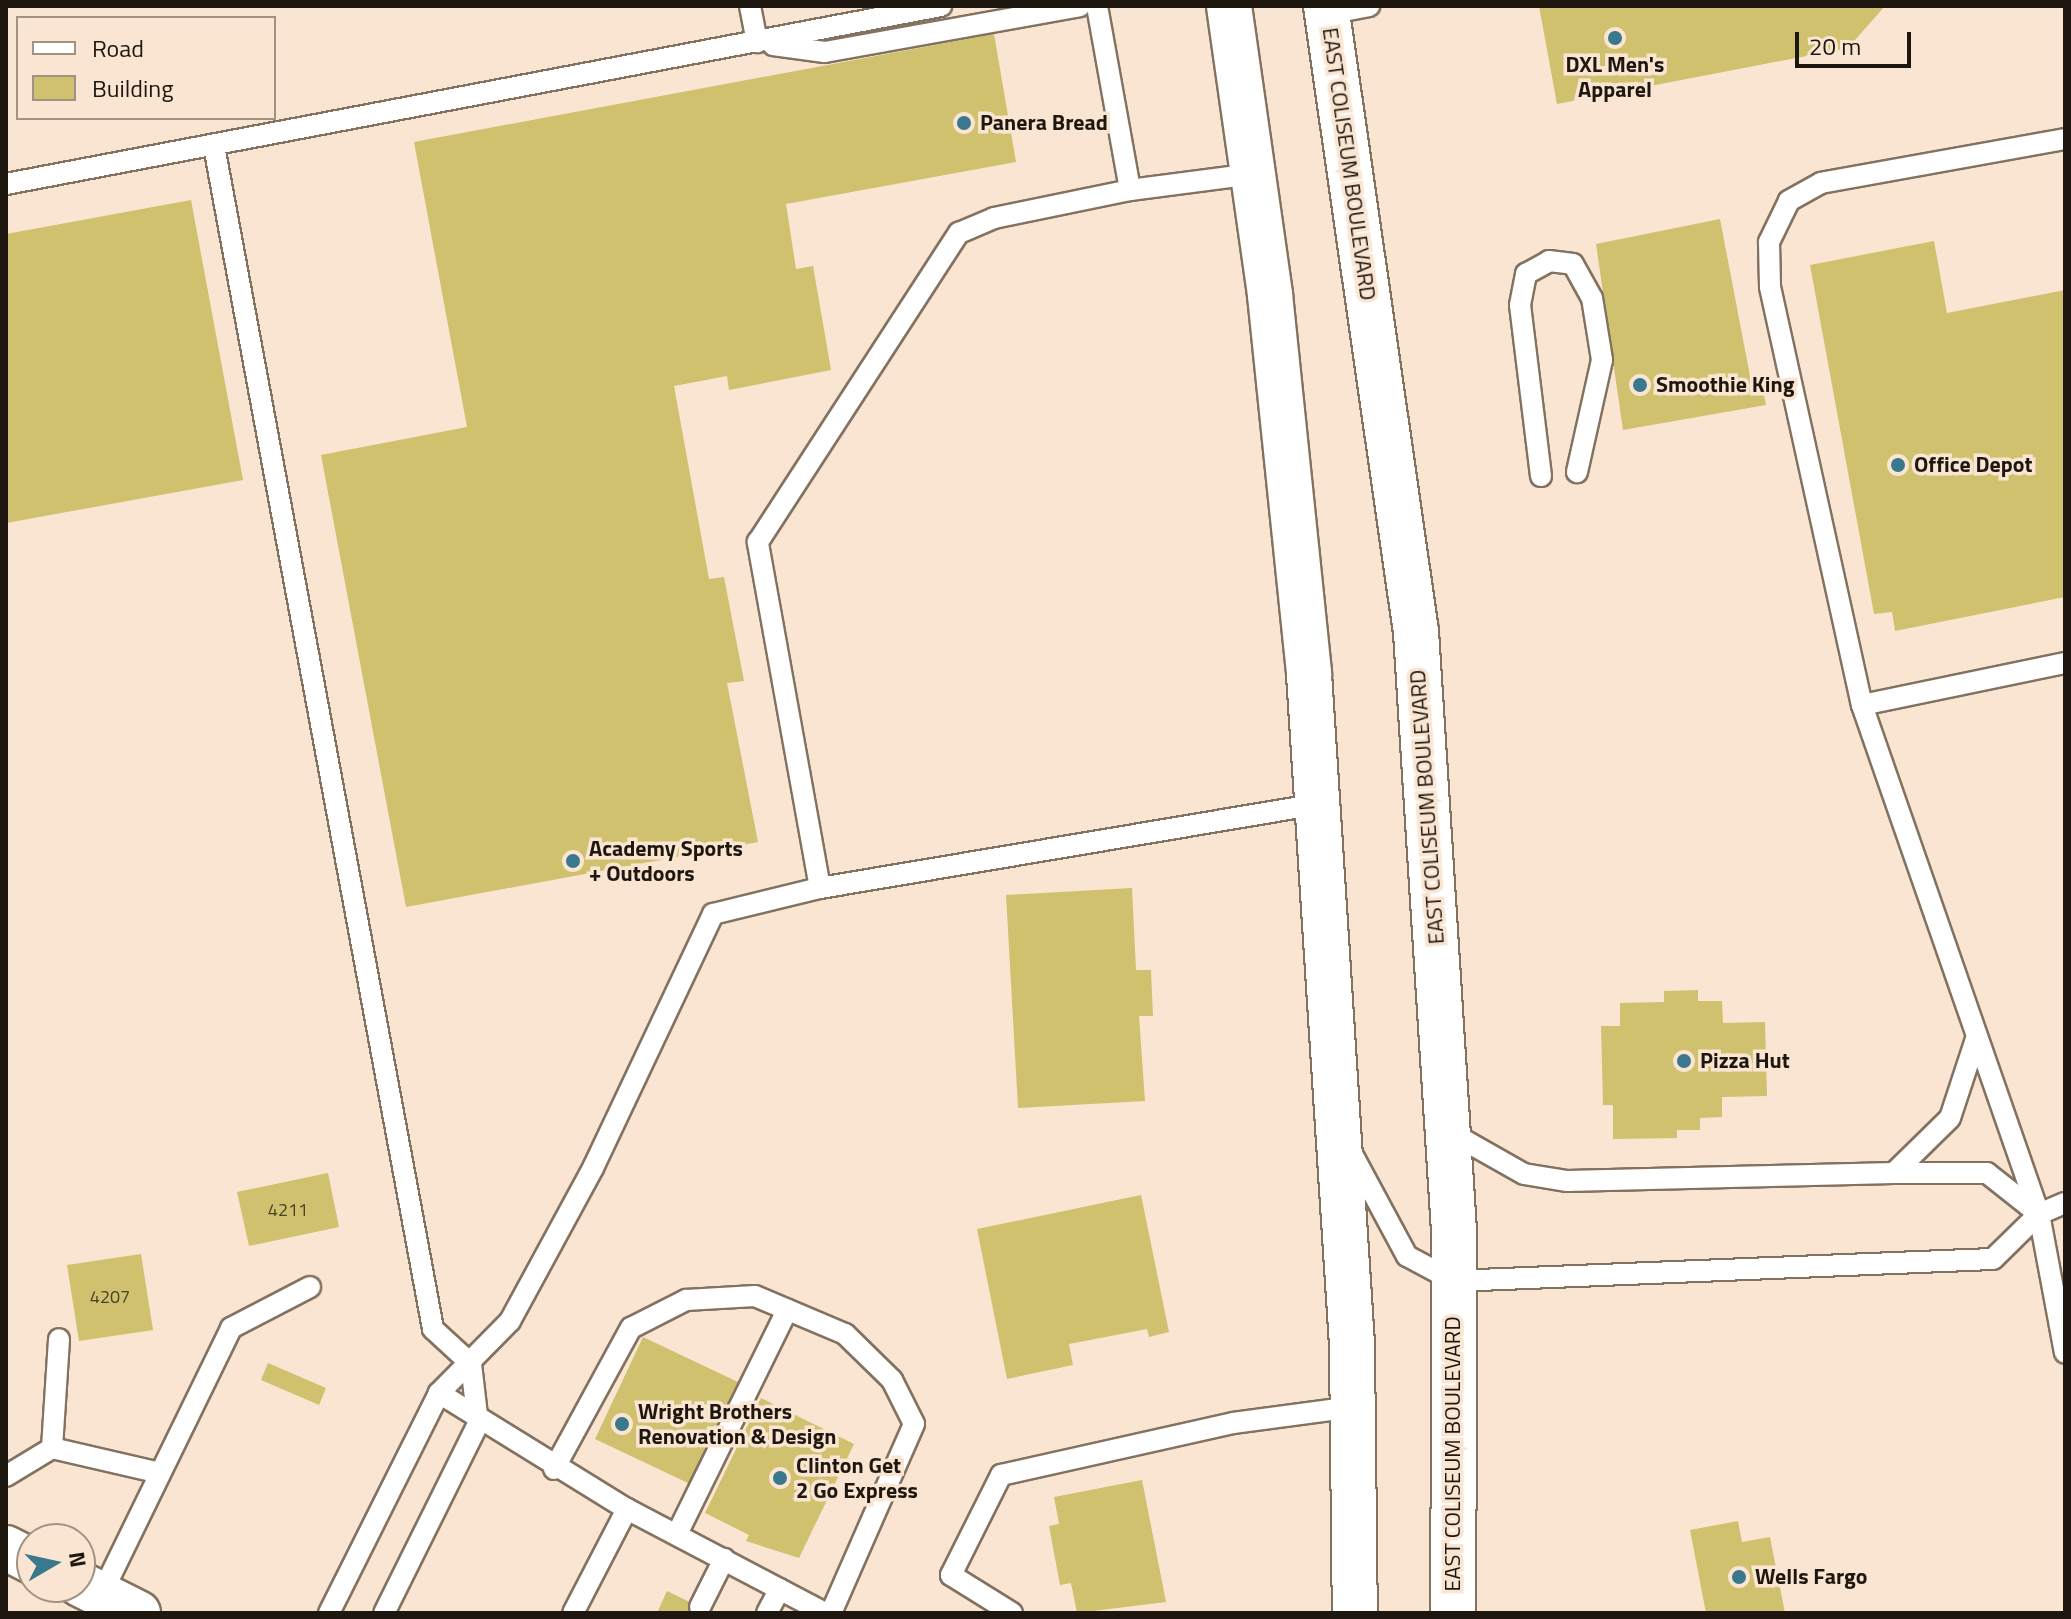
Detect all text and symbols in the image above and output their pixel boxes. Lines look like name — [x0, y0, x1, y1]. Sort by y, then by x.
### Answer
legend — [16, 16, 276, 120]
scale bar — [1799, 16, 1915, 66]
street label: EAST COLISEUM BOULEVARD — [1317, 26, 1381, 302]
text: 20 m — [1809, 28, 1861, 64]
marker: DXL Men's Apparel — [1606, 29, 1624, 47]
text: Road — [92, 30, 144, 66]
place label: DXL Men's Apparel — [1566, 51, 1664, 102]
text: Building — [92, 70, 174, 106]
place label: Panera Bread — [980, 110, 1108, 136]
marker: Panera Bread — [955, 114, 973, 132]
place label: Smoothie King — [1656, 372, 1794, 398]
marker: Smoothie King — [1631, 376, 1649, 394]
place label: Office Depot — [1914, 452, 2032, 478]
marker: Office Depot — [1889, 456, 1907, 474]
street label: EAST COLISEUM BOULEVARD — [1404, 669, 1450, 945]
place label: Academy Sports + Outdoors — [589, 835, 743, 886]
marker: Academy Sports + Outdoors — [564, 852, 582, 870]
place label: Pizza Hut — [1700, 1048, 1790, 1074]
marker: Pizza Hut — [1675, 1052, 1693, 1070]
house number: 4211 — [268, 1199, 308, 1221]
house number: 4207 — [90, 1286, 130, 1308]
street label: EAST COLISEUM BOULEVARD — [1440, 1316, 1466, 1592]
place label: Wright Brothers Renovation & Design — [638, 1398, 836, 1450]
marker: Wright Brothers Renovation & Design — [613, 1415, 631, 1433]
place label: Clinton Get 2 Go Express — [796, 1452, 918, 1504]
marker: Clinton Get 2 Go Express — [771, 1469, 789, 1487]
north arrow — [16, 1523, 96, 1603]
text: N — [60, 1549, 96, 1570]
place label: Wells Fargo — [1755, 1564, 1868, 1590]
marker: Wells Fargo — [1730, 1568, 1748, 1586]

